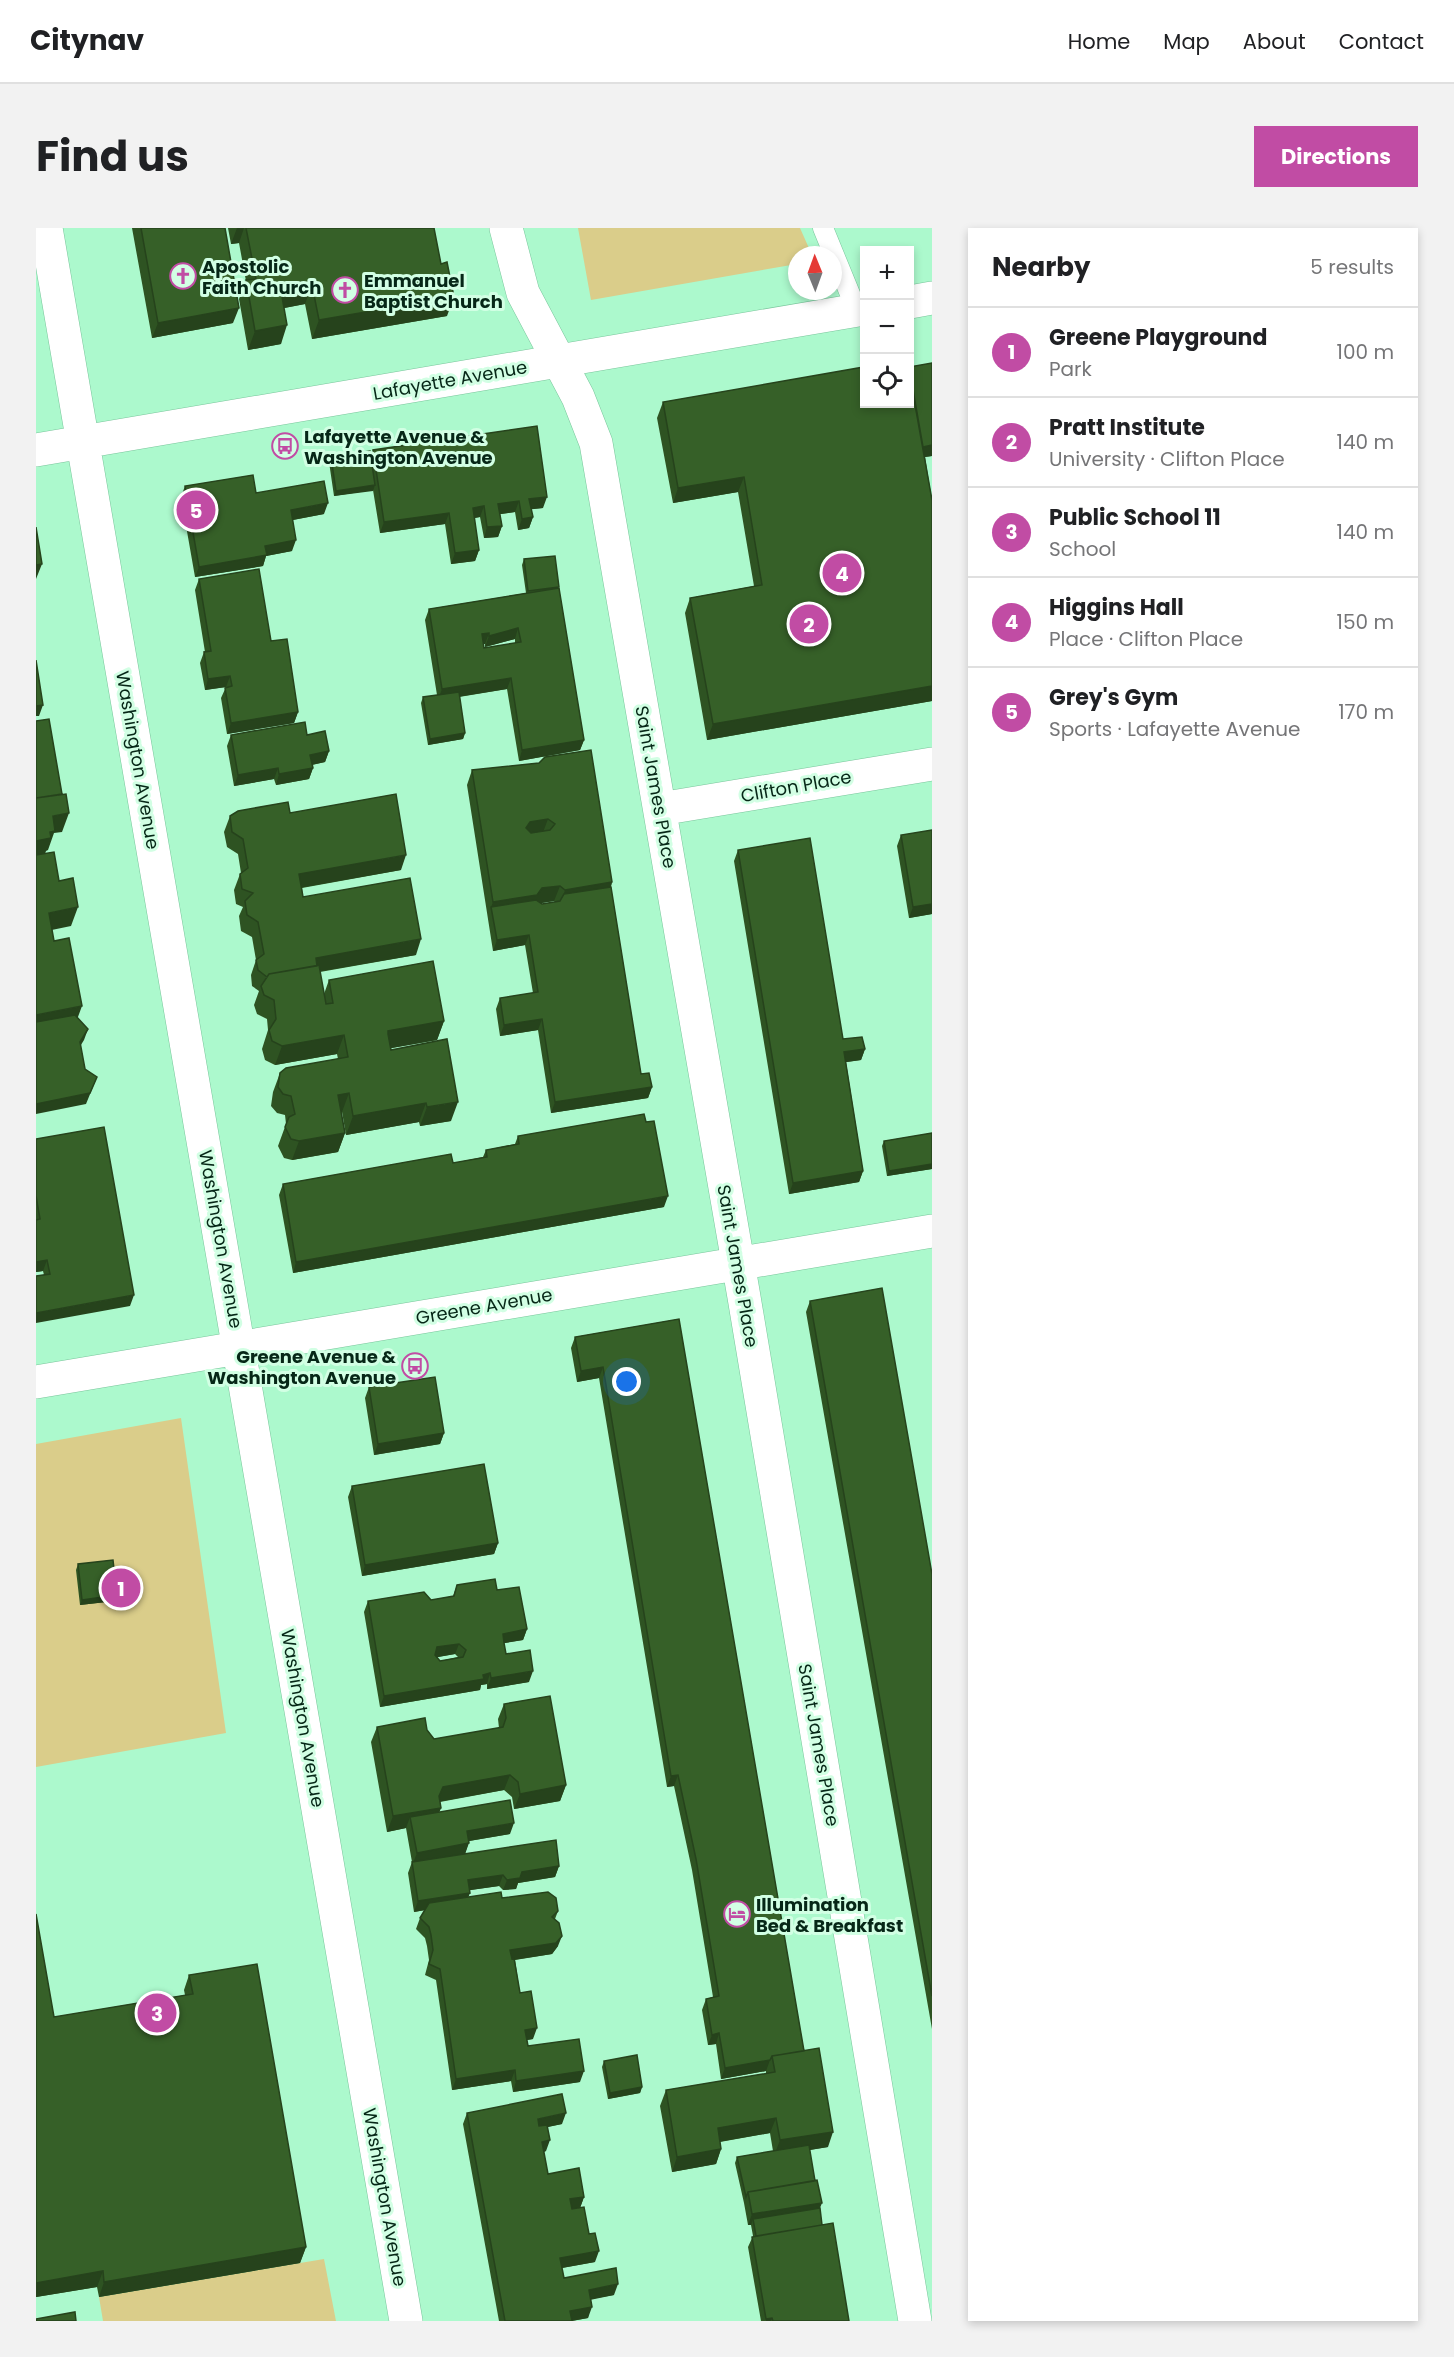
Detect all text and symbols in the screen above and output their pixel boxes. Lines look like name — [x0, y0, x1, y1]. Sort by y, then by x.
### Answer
text: Citynav — [30, 21, 144, 60]
text: Home — [1068, 27, 1130, 56]
text: Map — [1163, 27, 1210, 56]
text: About — [1243, 27, 1306, 56]
text: Contact — [1339, 27, 1424, 56]
button: Directions — [1254, 126, 1418, 187]
text: Find us — [36, 127, 189, 186]
north arrow — [788, 246, 842, 300]
map controls — [860, 246, 914, 408]
button: + — [860, 246, 914, 300]
text: Nearby — [992, 249, 1090, 285]
text: 5 results — [1310, 253, 1394, 281]
place label: Apostolic Faith Church — [202, 254, 321, 300]
church icon: Apostolic Faith Church — [168, 261, 198, 291]
place label: Emmanuel Baptist Church — [364, 268, 503, 314]
church icon: Emmanuel Baptist Church — [330, 275, 360, 305]
button: − — [860, 300, 914, 354]
text: Greene Playground — [1049, 322, 1267, 353]
text: 1 — [1008, 338, 1015, 366]
text: 100 m — [1337, 338, 1394, 366]
street label: Lafayette Avenue — [371, 354, 529, 406]
button: locate — [860, 354, 914, 408]
text: Park — [1049, 355, 1092, 383]
text: Pratt Institute — [1049, 412, 1205, 443]
place label: Lafayette Avenue & Washington Avenue — [304, 424, 493, 470]
text: 2 — [1006, 428, 1017, 456]
text: 140 m — [1337, 428, 1394, 456]
bus stop icon: Lafayette Avenue & Washington Avenue — [270, 431, 300, 461]
text: University · Clifton Place — [1049, 445, 1285, 473]
pin: 5 — [176, 488, 216, 532]
text: Public School 11 — [1049, 502, 1221, 533]
text: 3 — [1005, 518, 1018, 546]
text: 140 m — [1337, 518, 1394, 546]
text: School — [1049, 535, 1116, 563]
pin: 4 — [822, 550, 862, 596]
text: Higgins Hall — [1049, 592, 1184, 623]
pin: 2 — [790, 602, 828, 646]
text: 4 — [1005, 608, 1018, 636]
text: 150 m — [1337, 608, 1394, 636]
text: Place · Clifton Place — [1049, 625, 1243, 653]
street label: Washington Avenue — [110, 669, 166, 851]
text: Grey's Gym — [1049, 682, 1178, 713]
text: 5 — [1005, 698, 1018, 726]
text: 170 m — [1338, 698, 1394, 726]
street label: Saint James Place — [629, 704, 683, 870]
text: Sports · Lafayette Avenue — [1049, 715, 1300, 743]
street label: Clifton Place — [739, 764, 853, 808]
street label: Washington Avenue — [193, 1148, 249, 1330]
street label: Saint James Place — [711, 1183, 765, 1349]
street label: Greene Avenue — [414, 1282, 554, 1330]
place label: Greene Avenue & Washington Avenue — [207, 1344, 397, 1390]
bus stop icon: Greene Avenue & Washington Avenue — [400, 1351, 430, 1381]
your location — [612, 1367, 641, 1396]
pin: 1 — [102, 1566, 140, 1610]
street label: Washington Avenue — [275, 1627, 331, 1809]
street label: Saint James Place — [792, 1662, 846, 1828]
place label: Illumination Bed & Breakfast — [756, 1892, 903, 1938]
hotel icon: Illumination Bed & Breakfast — [722, 1899, 752, 1929]
pin: 3 — [138, 1990, 176, 2036]
street label: Washington Avenue — [357, 2106, 413, 2288]

